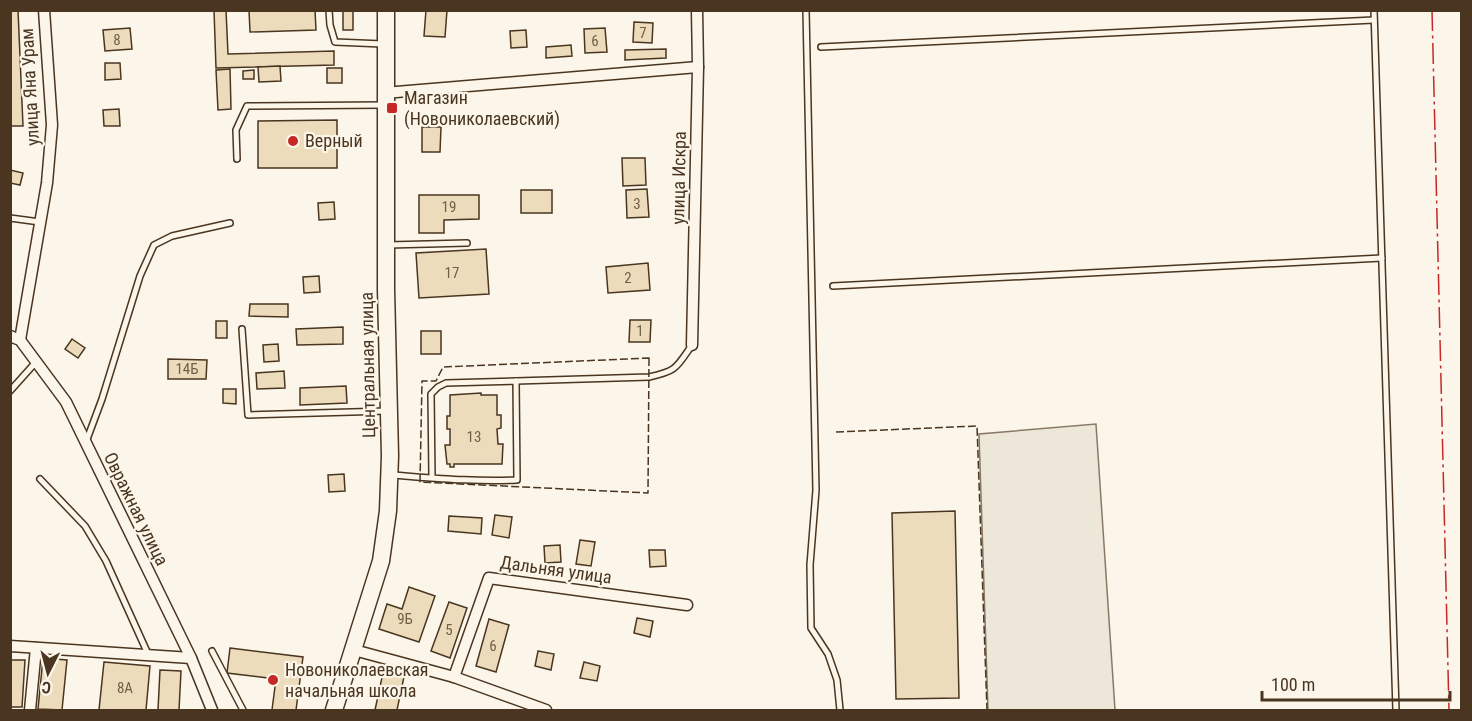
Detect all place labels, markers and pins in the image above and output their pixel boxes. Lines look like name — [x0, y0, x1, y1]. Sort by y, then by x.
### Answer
place label: Магазин (Новониколаевский) — [404, 87, 560, 130]
marker: Магазин (Новониколаевский) — [385, 101, 399, 115]
place label: Верный — [305, 130, 363, 151]
marker: Верный — [286, 134, 300, 148]
place label: Новониколаевская начальная школа — [285, 659, 429, 701]
marker: Новониколаевская начальная школа — [266, 673, 280, 687]

